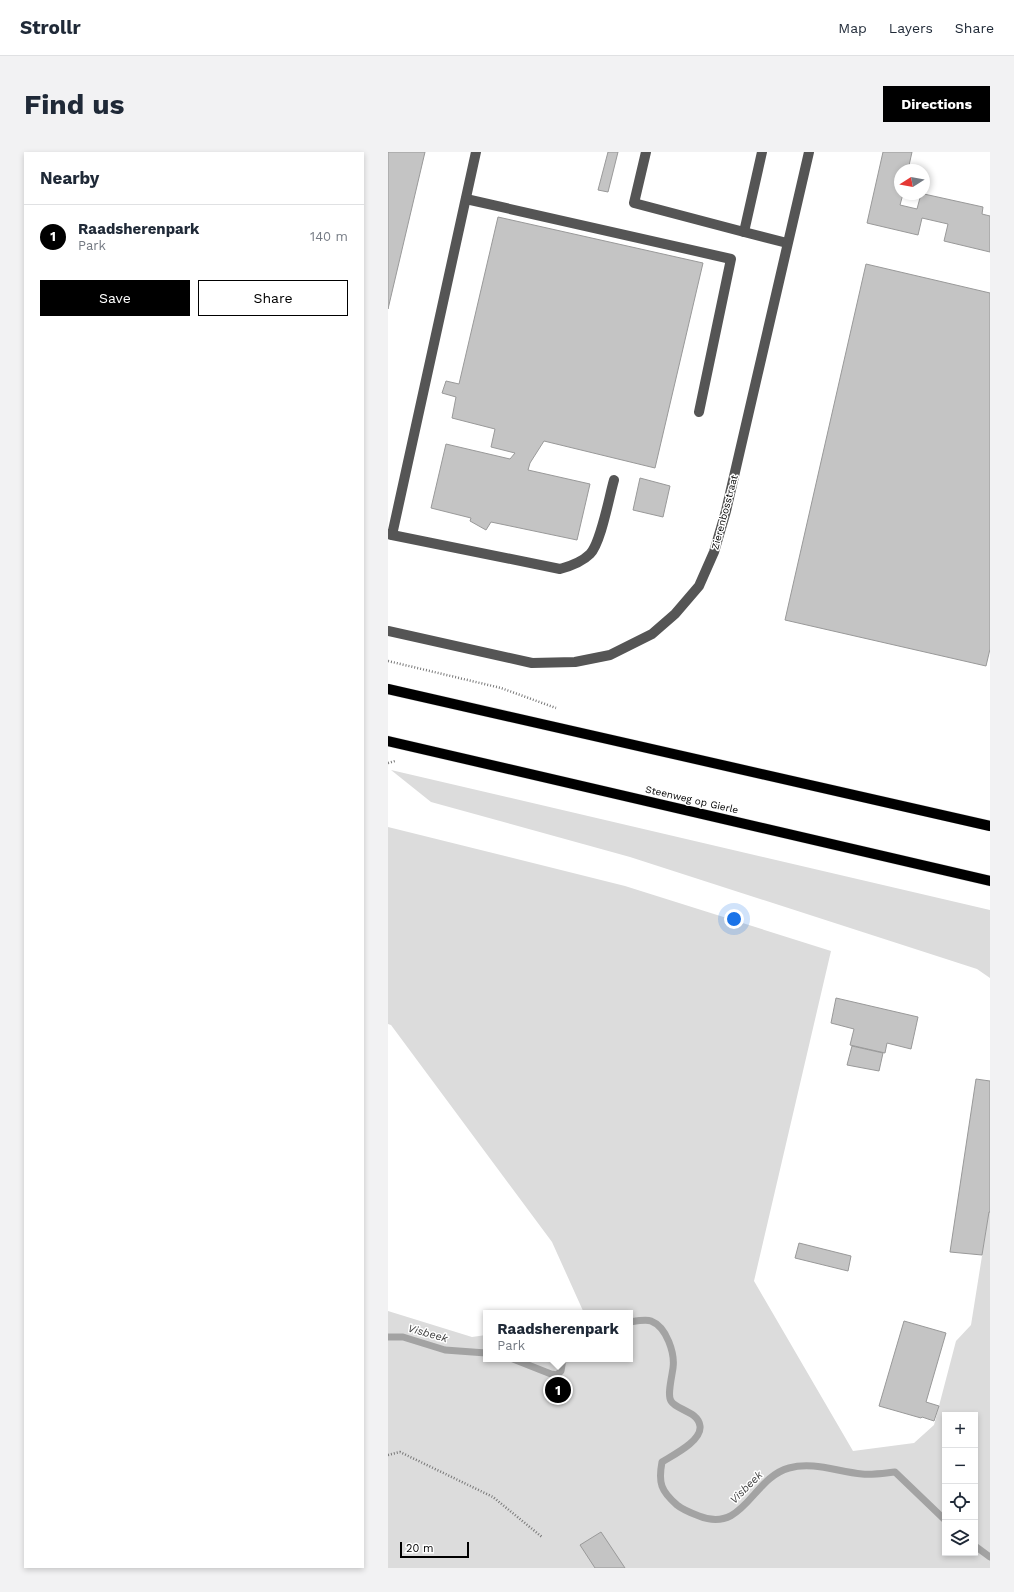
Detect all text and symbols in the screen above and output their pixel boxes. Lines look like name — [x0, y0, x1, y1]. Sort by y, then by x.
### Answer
text: Strollr — [20, 16, 81, 39]
text: Map — [838, 20, 867, 36]
text: Layers — [889, 20, 933, 36]
text: Share — [955, 20, 994, 36]
button: Directions — [883, 86, 990, 122]
text: Find us — [24, 88, 124, 121]
north arrow — [894, 164, 930, 200]
text: Nearby — [40, 168, 99, 188]
text: Raadsherenpark — [78, 220, 199, 238]
text: 1 — [50, 229, 56, 244]
text: 140 m — [310, 229, 348, 244]
text: Park — [78, 238, 106, 253]
button: Save — [40, 280, 190, 316]
button: Share — [198, 280, 348, 316]
street label: Zierenbosstraat — [709, 473, 740, 551]
street label: Steenweg op Gierle — [644, 783, 740, 816]
your location — [724, 909, 744, 929]
popup — [483, 1310, 633, 1362]
text: Raadsherenpark — [497, 1320, 619, 1338]
water label: Visbeek — [407, 1322, 450, 1346]
text: Park — [497, 1338, 525, 1353]
pin: 1 — [545, 1375, 571, 1405]
map controls — [942, 1412, 978, 1556]
button: + — [942, 1412, 978, 1448]
button: − — [942, 1448, 978, 1484]
water label: Visbeek — [727, 1468, 766, 1506]
button: locate — [942, 1484, 978, 1520]
button: layers — [942, 1520, 978, 1556]
scale bar — [400, 1540, 469, 1559]
text: 20 m — [406, 1542, 434, 1555]

